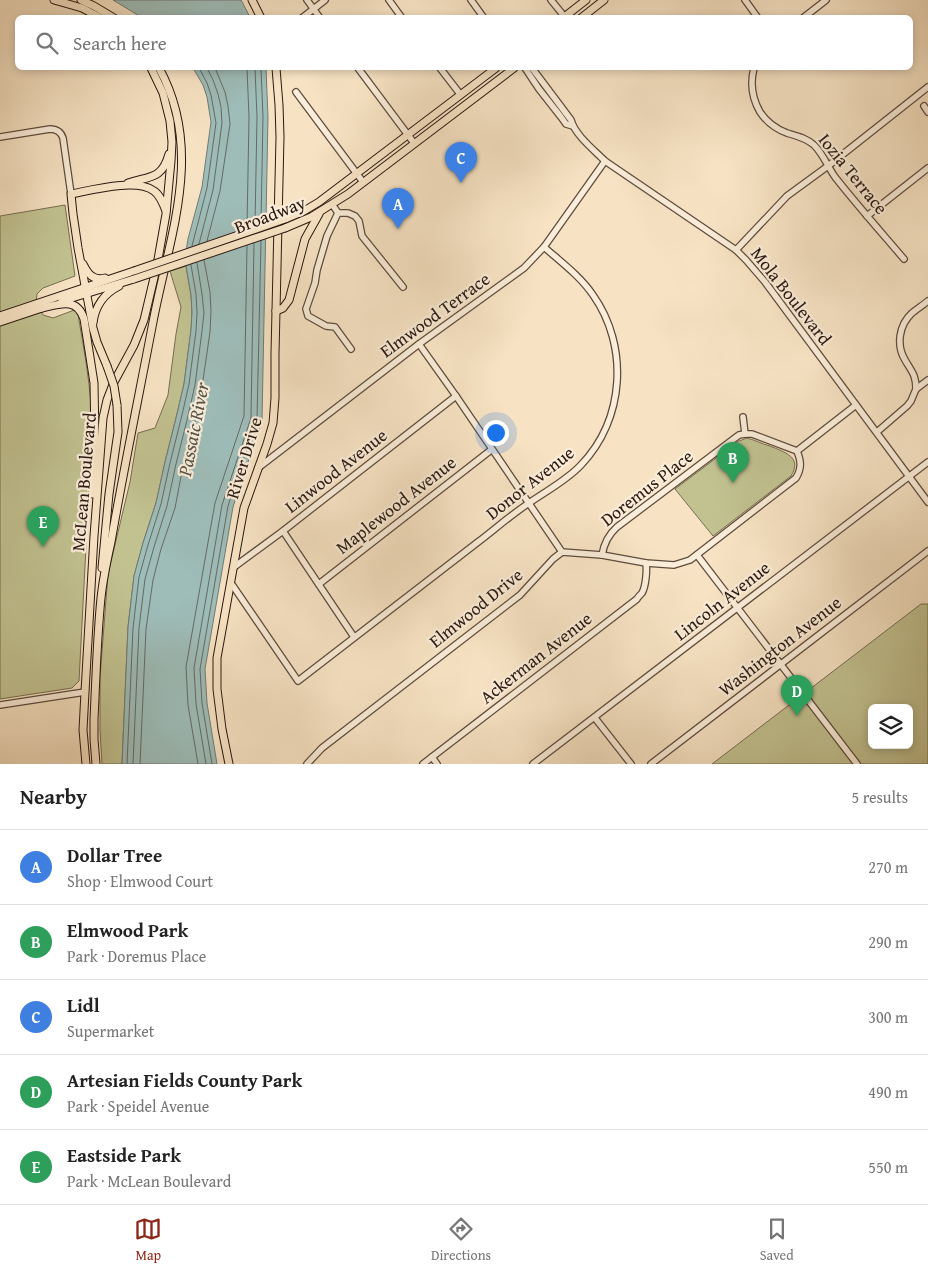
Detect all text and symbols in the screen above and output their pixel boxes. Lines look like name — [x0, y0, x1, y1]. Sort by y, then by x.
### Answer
search box — [15, 15, 913, 70]
icon: search — [33, 29, 61, 57]
text: Search here — [73, 29, 167, 57]
street label: Iozia Terrace — [812, 127, 895, 220]
pin: C — [445, 142, 477, 183]
pin: A — [382, 188, 414, 229]
street label: Broadway — [230, 189, 310, 241]
street label: Mola Boulevard — [744, 241, 839, 351]
street label: Elmwood Terrace — [374, 265, 496, 364]
water label: Passaic River — [170, 379, 216, 479]
street label: McLean Boulevard — [64, 411, 103, 552]
street label: River Drive — [218, 414, 269, 502]
your location — [483, 420, 509, 446]
street label: Linwood Avenue — [279, 422, 393, 519]
street label: Donor Avenue — [480, 439, 580, 526]
pin: B — [717, 442, 749, 483]
street label: Doremus Place — [595, 443, 699, 532]
street label: Maplewood Avenue — [330, 449, 462, 560]
pin: E — [27, 506, 59, 547]
street label: Lincoln Avenue — [668, 554, 776, 647]
street label: Elmwood Drive — [423, 561, 528, 654]
street label: Washington Avenue — [713, 589, 847, 702]
street label: Ackerman Avenue — [474, 605, 598, 710]
pin: D — [781, 675, 813, 716]
map controls — [868, 704, 913, 749]
button: layers — [868, 704, 913, 749]
text: Nearby — [20, 781, 87, 812]
text: 5 results — [851, 785, 908, 809]
text: Dollar Tree — [67, 841, 162, 869]
text: A — [31, 855, 41, 879]
text: 270 m — [868, 855, 908, 879]
text: Shop · Elmwood Court — [67, 869, 213, 893]
text: Elmwood Park — [67, 916, 188, 944]
text: B — [31, 930, 41, 954]
text: 290 m — [868, 930, 908, 954]
text: Park · Doremus Place — [67, 944, 206, 968]
text: Lidl — [67, 991, 100, 1019]
text: C — [31, 1005, 41, 1029]
text: 300 m — [868, 1005, 908, 1029]
text: Supermarket — [67, 1019, 154, 1043]
text: Artesian Fields County Park — [67, 1066, 302, 1094]
text: D — [31, 1080, 41, 1104]
text: 490 m — [868, 1080, 908, 1104]
text: Park · Speidel Avenue — [67, 1094, 209, 1118]
text: Eastside Park — [67, 1141, 181, 1169]
text: E — [32, 1155, 40, 1179]
text: 550 m — [868, 1155, 908, 1179]
text: Park · McLean Boulevard — [67, 1169, 231, 1193]
tab: Map — [134, 1215, 162, 1265]
tab: Directions — [431, 1215, 491, 1265]
tab: Saved — [760, 1215, 794, 1265]

